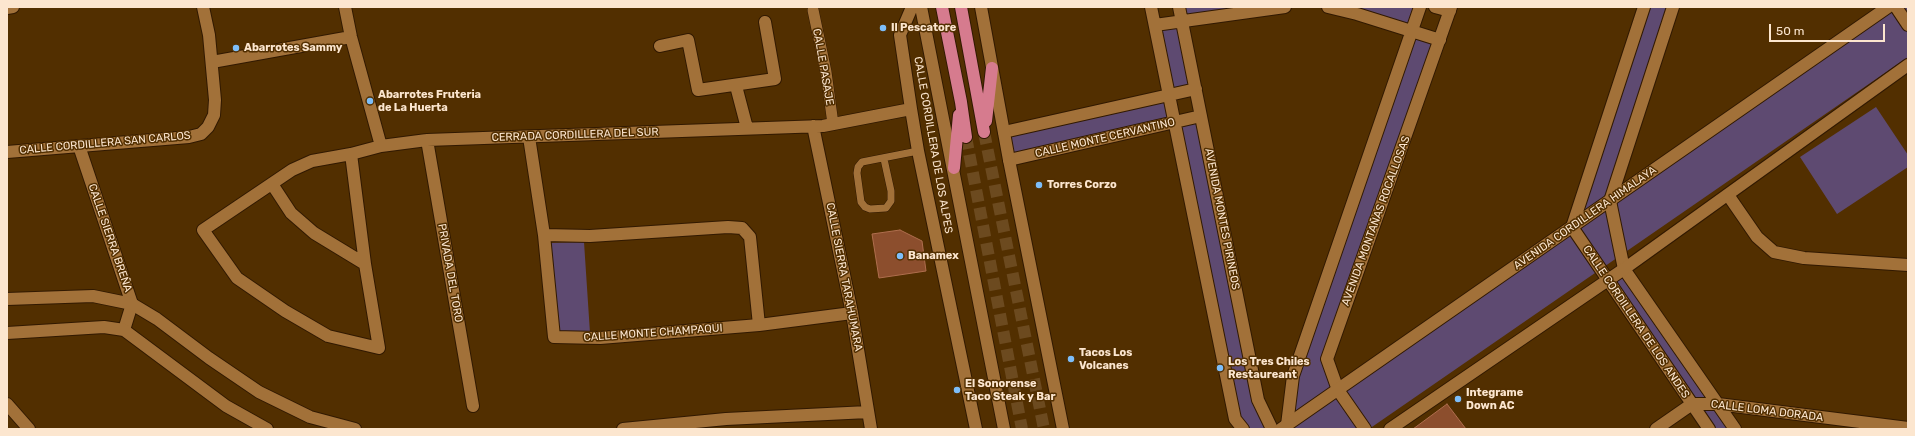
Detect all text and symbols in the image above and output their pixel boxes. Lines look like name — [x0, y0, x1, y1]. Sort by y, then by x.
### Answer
scale bar — [1771, 16, 1887, 42]
place label: Il Pescatore — [891, 21, 956, 35]
marker: Il Pescatore — [878, 23, 888, 33]
text: 50 m — [1776, 24, 1804, 38]
street label: CALLE PASAJE — [810, 28, 836, 106]
place label: Abarrotes Sammy — [244, 41, 342, 55]
marker: Abarrotes Sammy — [231, 43, 241, 53]
street label: CALLE CORDILLERA DE LOS ALPES — [911, 56, 955, 234]
place label: Abarrotes Fruteria de La Huerta — [378, 88, 481, 114]
marker: Abarrotes Fruteria de La Huerta — [365, 96, 375, 106]
street label: CALLE MONTE CERVANTINO — [1034, 115, 1176, 161]
street label: CERRADA CORDILLERA DEL SUR — [491, 125, 659, 145]
street label: CALLE CORDILLERA SAN CARLOS — [19, 129, 191, 157]
street label: AVENIDA MONTAÑAS ROCALLOSAS — [1339, 134, 1413, 308]
street label: AVENIDA MONTES PIRINEOS — [1202, 147, 1242, 291]
street label: AVENIDA CORDILLERA HIMALAYA — [1511, 164, 1659, 272]
place label: Torres Corzo — [1047, 178, 1117, 192]
marker: Torres Corzo — [1034, 180, 1044, 190]
street label: CALLE SIERRA BREÑA — [85, 182, 135, 294]
street label: CALLE SIERRA TARAHUMARA — [823, 202, 865, 352]
street label: PRIVADA DEL TORO — [435, 222, 465, 324]
street label: CALLE CORDILLERA DE LOS ANDES — [1580, 243, 1692, 401]
place label: Banamex — [908, 249, 959, 263]
marker: Banamex — [895, 251, 905, 261]
street label: CALLE MONTE CHAMPAQUI — [583, 322, 723, 344]
place label: Tacos Los Volcanes — [1079, 346, 1132, 372]
marker: Tacos Los Volcanes — [1066, 354, 1076, 364]
place label: Los Tres Chiles Restaureant — [1228, 355, 1310, 381]
marker: Los Tres Chiles Restaureant — [1215, 363, 1225, 373]
place label: El Sonorense Taco Steak y Bar — [965, 377, 1055, 403]
marker: El Sonorense Taco Steak y Bar — [952, 385, 962, 395]
place label: Integrame Down AC — [1466, 386, 1523, 412]
marker: Integrame Down AC — [1453, 394, 1463, 404]
street label: CALLE LOMA DORADA — [1710, 398, 1824, 424]

